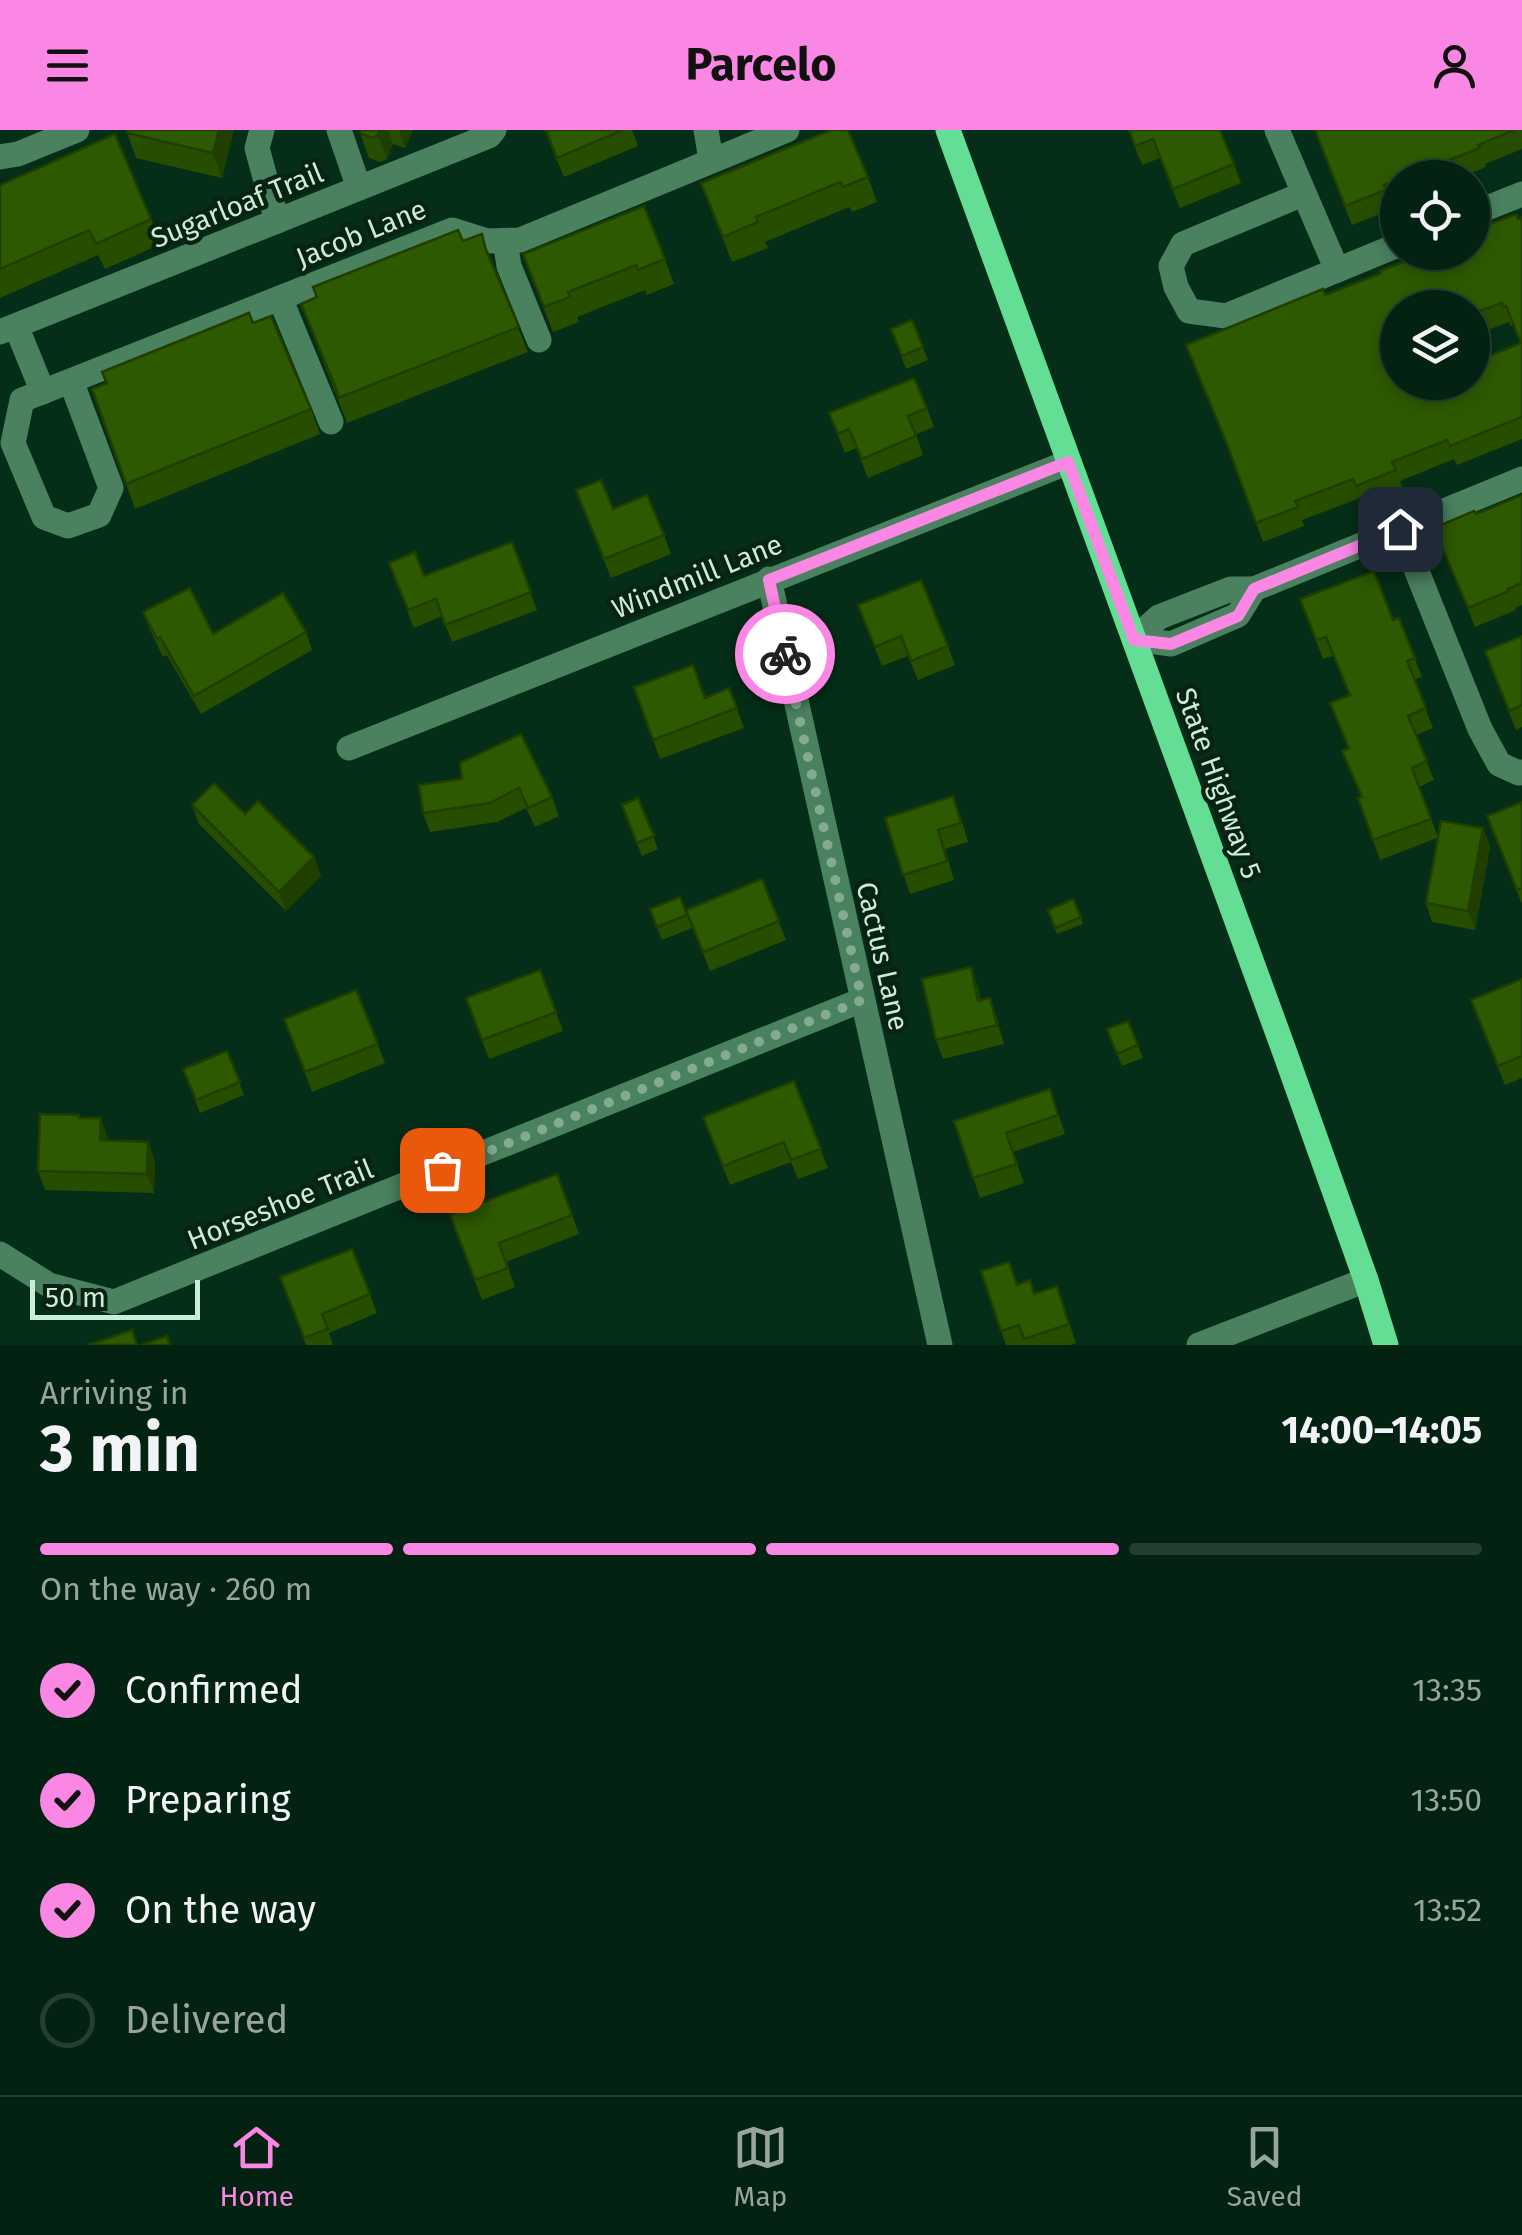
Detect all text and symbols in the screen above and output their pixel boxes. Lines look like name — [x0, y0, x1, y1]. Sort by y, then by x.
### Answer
icon: menu — [40, 38, 95, 93]
text: Parcelo — [686, 38, 836, 92]
icon: person — [1427, 38, 1482, 93]
street label: Sugarloaf Trail — [146, 156, 328, 255]
map controls — [1380, 160, 1490, 400]
button: locate — [1380, 160, 1490, 270]
street label: Jacob Lane — [291, 192, 431, 275]
button: layers — [1380, 290, 1490, 400]
pin — [1358, 487, 1443, 572]
icon: home — [1373, 502, 1428, 557]
street label: Windmill Lane — [607, 527, 787, 626]
courier — [735, 604, 835, 704]
icon: bike — [758, 627, 813, 682]
street label: State Highway 5 — [1169, 683, 1268, 883]
street label: Cactus Lane — [849, 879, 916, 1034]
pin — [400, 1128, 485, 1213]
icon: bag — [415, 1143, 470, 1198]
street label: Horseshoe Trail — [182, 1152, 378, 1257]
scale bar — [30, 1275, 200, 1320]
text: 50 m — [45, 1281, 106, 1314]
text: Arriving in — [40, 1374, 188, 1412]
text: 14:00–14:05 — [1281, 1407, 1482, 1453]
text: 3 min — [40, 1410, 200, 1488]
text: On the way · 260 m — [40, 1570, 312, 1608]
icon: check — [40, 1663, 95, 1718]
text: Confirmed — [125, 1667, 303, 1713]
text: 13:35 — [1412, 1671, 1482, 1709]
icon: check — [40, 1773, 95, 1828]
text: Preparing — [125, 1777, 291, 1823]
text: 13:50 — [1410, 1781, 1482, 1819]
icon: check — [40, 1883, 95, 1938]
text: On the way — [125, 1887, 316, 1933]
text: 13:52 — [1413, 1891, 1482, 1929]
text: Delivered — [125, 1997, 288, 2043]
tab: Home — [219, 2120, 294, 2213]
tab: Map — [733, 2120, 788, 2213]
tab: Saved — [1227, 2120, 1303, 2213]

